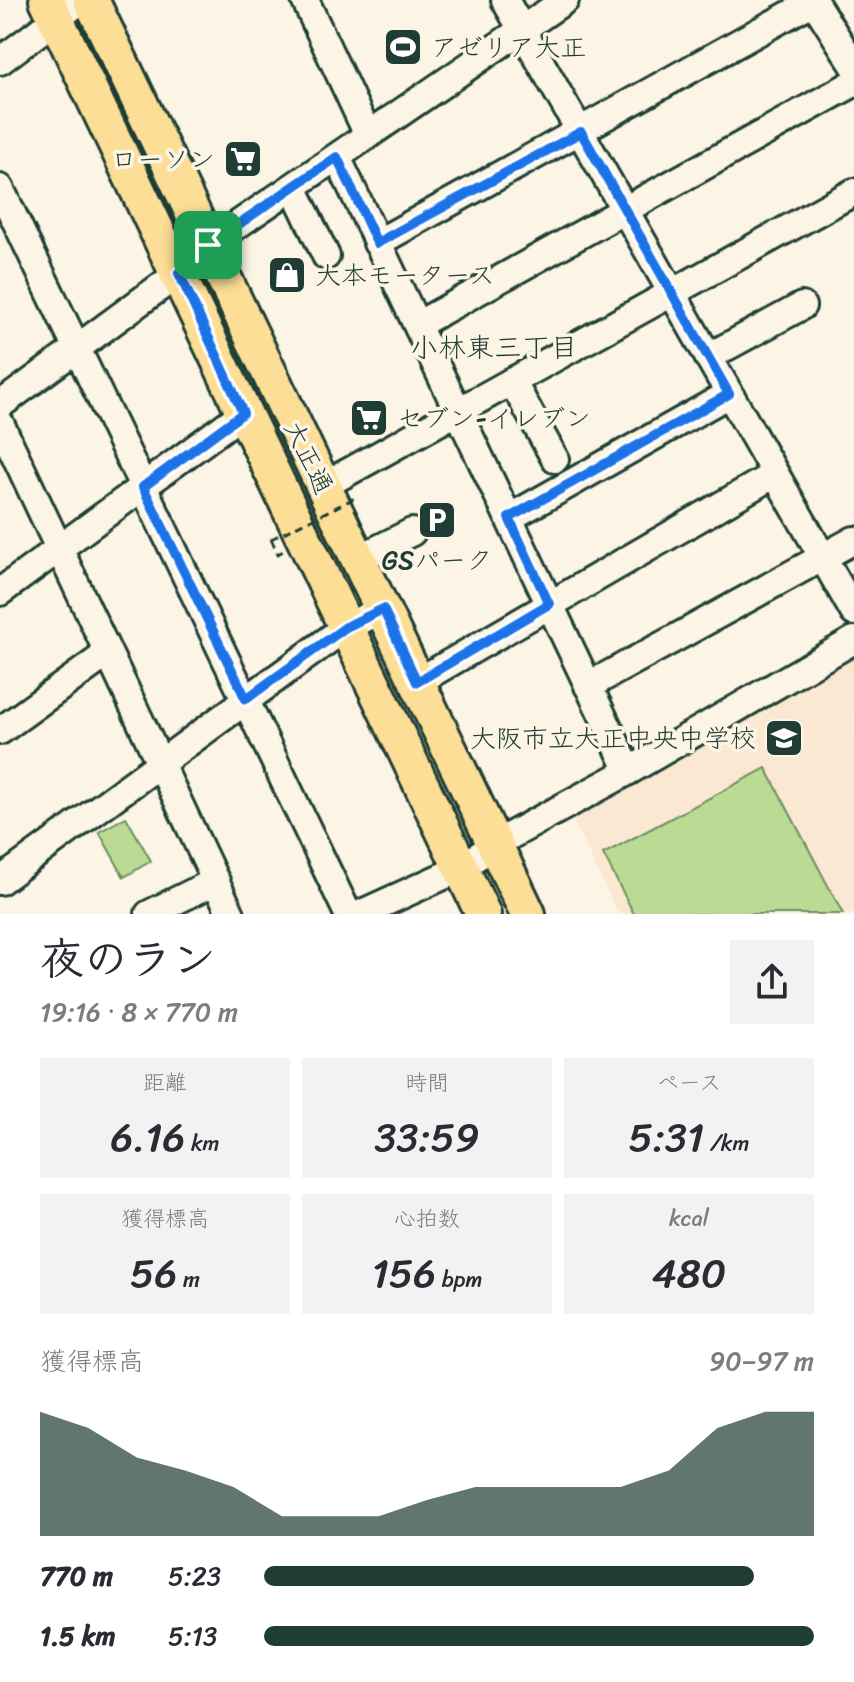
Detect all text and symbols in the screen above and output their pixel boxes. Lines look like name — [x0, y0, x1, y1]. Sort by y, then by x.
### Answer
place label: アゼリア大正 — [431, 24, 586, 70]
sports icon: アゼリア大正 — [382, 26, 424, 68]
place label: ローソン — [111, 136, 215, 182]
supermarket icon: ローソン — [222, 138, 264, 180]
pin — [174, 211, 242, 279]
icon: arrive — [186, 223, 230, 267]
place label: 大本モータース — [315, 252, 495, 298]
shop icon: 大本モータース — [266, 254, 308, 296]
district label: 小林東三丁目 — [410, 323, 578, 372]
place label: セブン-イレブン — [397, 395, 591, 441]
supermarket icon: セブン-イレブン — [348, 397, 390, 439]
street label: 大正通 — [271, 412, 347, 502]
parking icon: GSパーク — [416, 499, 458, 541]
place label: GSパーク — [382, 537, 492, 583]
place label: 大阪市立大正中央中学校 — [470, 715, 756, 761]
school or university icon: 大阪市立大正中央中学校 — [763, 717, 805, 759]
text: 夜のラン — [40, 920, 216, 998]
button: share — [730, 940, 814, 1024]
text: 19:16 · 8 × 770 m — [40, 989, 238, 1035]
text: 距離 — [143, 1063, 187, 1102]
text: 時間 — [405, 1063, 449, 1102]
text: ペース — [657, 1063, 721, 1102]
text: 6.16 — [111, 1102, 185, 1173]
text: 33:59 — [375, 1102, 480, 1173]
text: 5:31 — [629, 1102, 704, 1173]
text: km — [185, 1124, 220, 1163]
text: /km — [704, 1124, 749, 1163]
text: 獲得標高 — [121, 1199, 209, 1238]
text: 心拍数 — [394, 1199, 460, 1238]
text: kcal — [669, 1199, 709, 1238]
text: 56 — [130, 1238, 177, 1309]
text: 156 — [372, 1238, 436, 1309]
text: 480 — [652, 1238, 726, 1309]
text: m — [177, 1260, 200, 1299]
text: bpm — [436, 1260, 482, 1299]
text: 獲得標高 — [40, 1338, 144, 1384]
text: 90–97 m — [709, 1338, 814, 1384]
text: 770 m — [40, 1553, 113, 1599]
text: 5:23 — [168, 1553, 221, 1599]
text: 1.5 km — [40, 1613, 115, 1659]
text: 5:13 — [168, 1613, 217, 1659]

